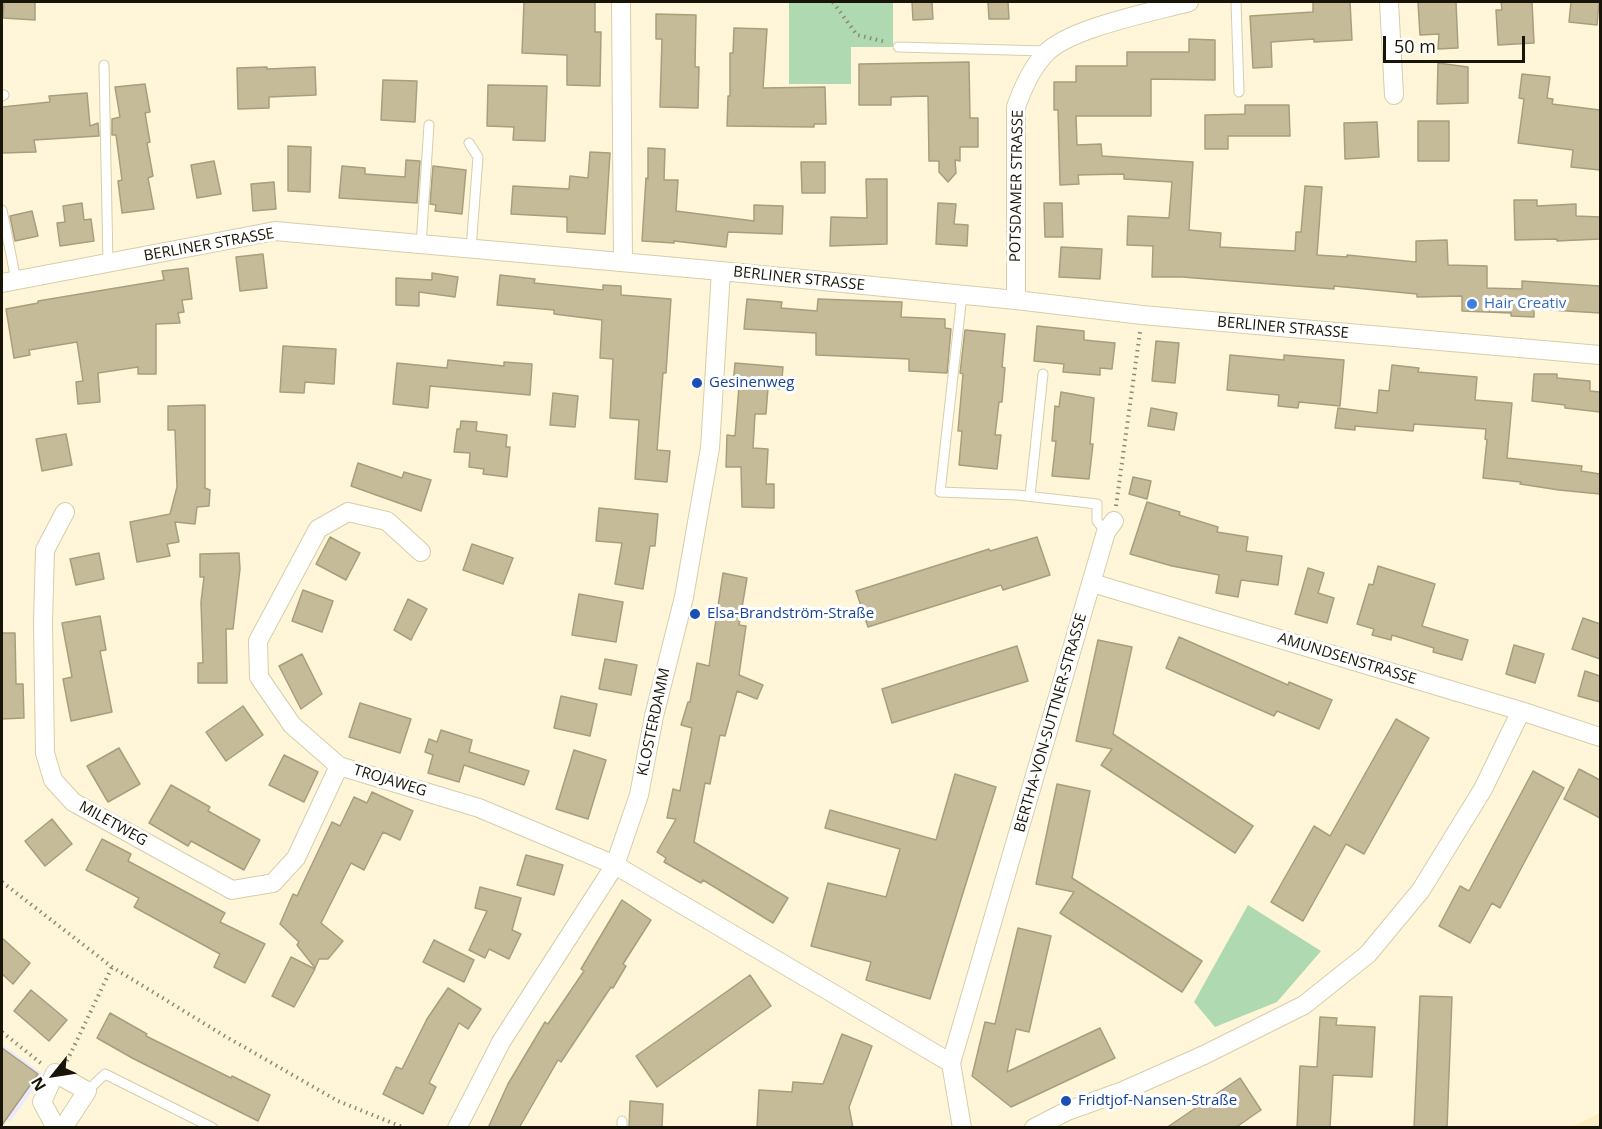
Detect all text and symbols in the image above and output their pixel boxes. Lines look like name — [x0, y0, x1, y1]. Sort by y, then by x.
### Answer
scale bar — [1386, 24, 1528, 62]
text: 50 m — [1394, 34, 1436, 58]
street label: POTSDAMER STRASSE — [1007, 110, 1027, 262]
street label: BERLINER STRASSE — [142, 225, 276, 265]
street label: BERLINER STRASSE — [732, 263, 866, 295]
place label: Hair Creativ — [1484, 295, 1566, 313]
marker: Hair Creativ — [1465, 297, 1479, 311]
street label: BERLINER STRASSE — [1216, 313, 1350, 343]
place label: Gesinenweg — [709, 374, 794, 392]
marker: Gesinenweg — [690, 376, 704, 390]
place label: Elsa-Brandström-Straße — [707, 605, 874, 623]
marker: Elsa-Brandström-Straße — [688, 607, 702, 621]
street label: BERTHA-VON-SUTTNER-STRASSE — [1011, 611, 1091, 835]
street label: AMUNDSENSTRASSE — [1276, 629, 1418, 689]
street label: KLOSTERDAMM — [634, 666, 674, 778]
street label: TROJAWEG — [351, 761, 429, 801]
street label: MILETWEG — [76, 798, 150, 850]
north arrow — [24, 1045, 84, 1105]
text: N — [26, 1073, 51, 1095]
place label: Fridtjof-Nansen-Straße — [1078, 1092, 1237, 1110]
marker: Fridtjof-Nansen-Straße — [1059, 1094, 1073, 1108]

